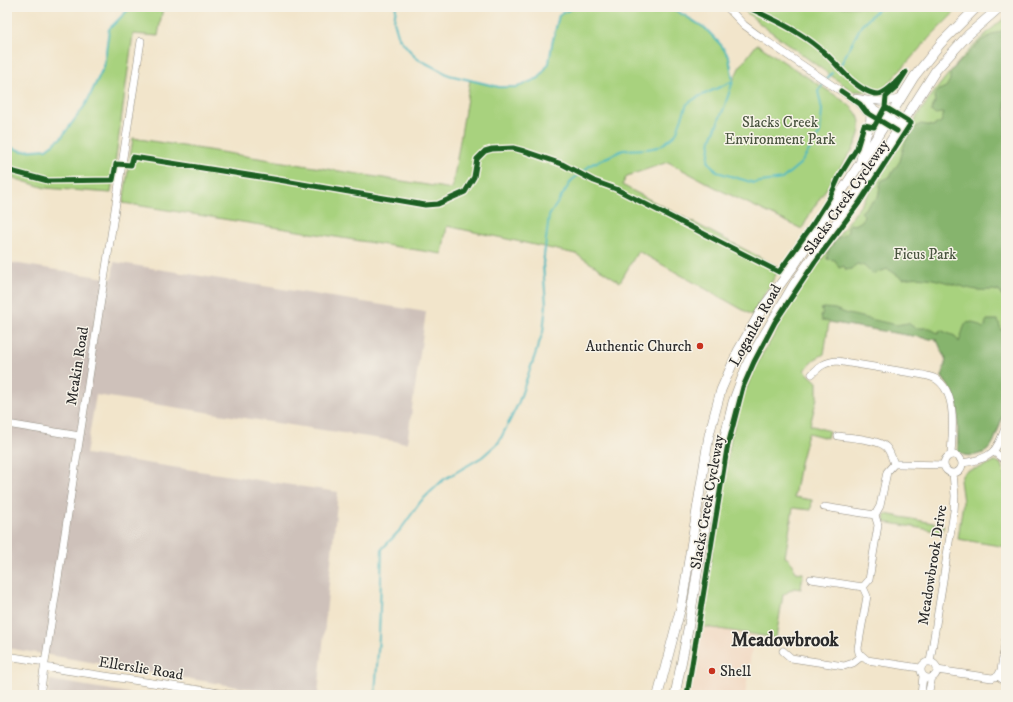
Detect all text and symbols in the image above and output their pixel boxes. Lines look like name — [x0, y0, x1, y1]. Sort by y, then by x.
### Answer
park label: Slacks Creek Environment Park — [725, 113, 836, 149]
street label: Slacks Creek Cycleway — [800, 135, 894, 259]
park label: Ficus Park — [893, 245, 957, 264]
street label: Loganlea Road — [725, 280, 786, 370]
street label: Meakin Road — [62, 325, 93, 407]
place label: Authentic Church — [585, 337, 692, 356]
marker: Authentic Church — [695, 341, 705, 351]
street label: Slacks Creek Cycleway — [686, 432, 729, 571]
street label: Meadowbrook Drive — [914, 504, 951, 627]
district label: Meadowbrook — [731, 629, 839, 652]
street label: Ellerslie Road — [97, 652, 185, 685]
place label: Shell — [720, 662, 751, 681]
marker: Shell — [707, 666, 717, 676]

